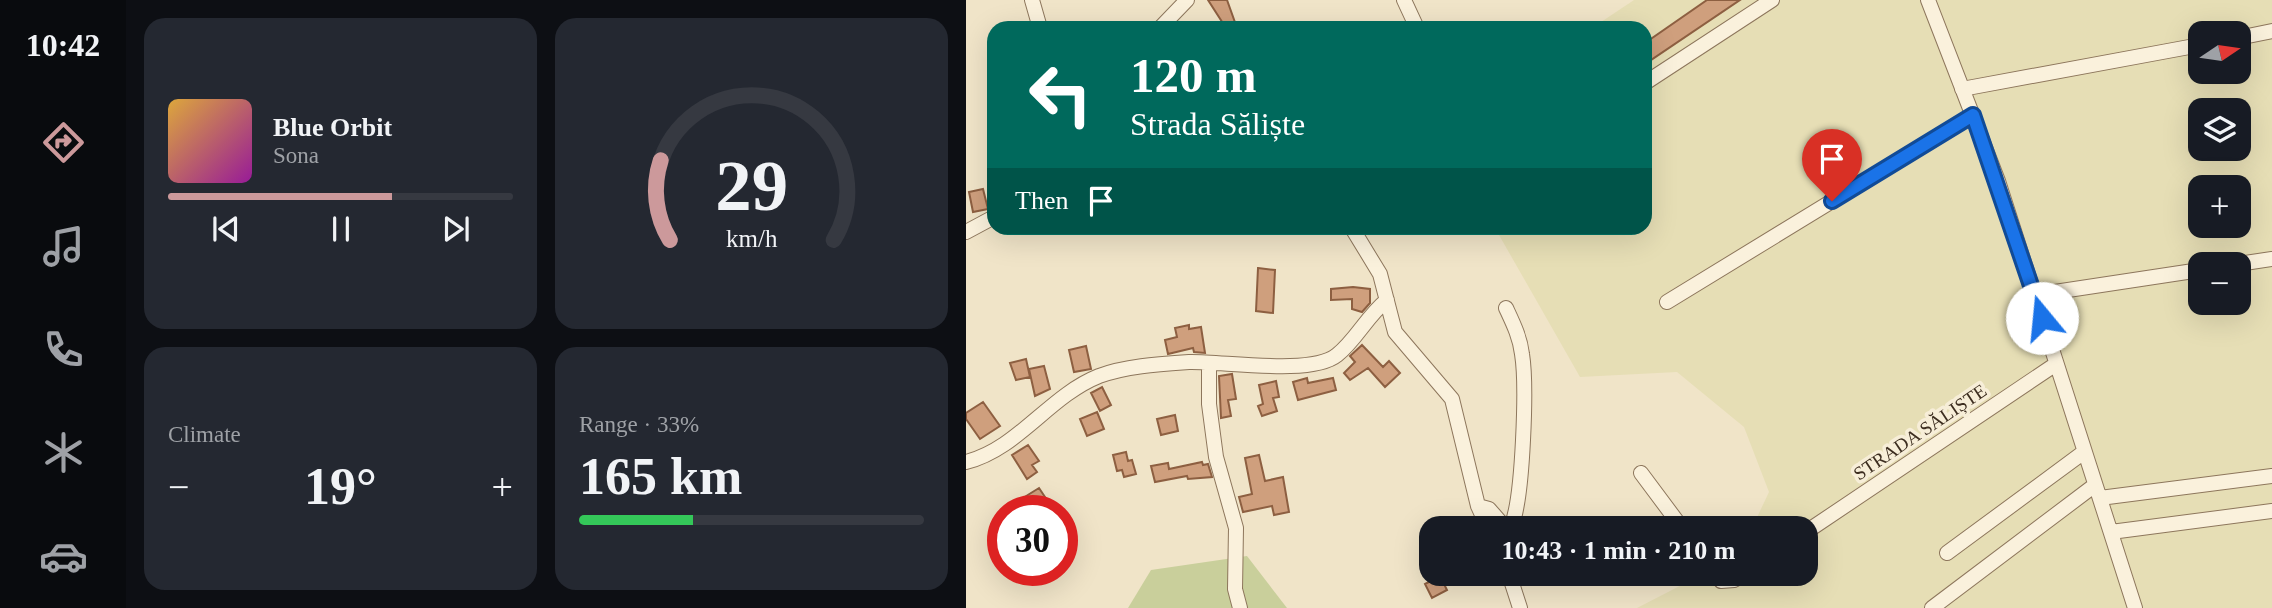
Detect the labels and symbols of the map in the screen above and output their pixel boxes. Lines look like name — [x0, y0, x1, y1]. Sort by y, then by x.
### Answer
north arrow — [2188, 21, 2250, 84]
pin — [1802, 129, 1862, 201]
position arrow — [2005, 281, 2079, 355]
street label: STRADA SĂLIȘTE — [1850, 380, 1990, 484]
speed limit sign: 30 — [987, 495, 1078, 586]

